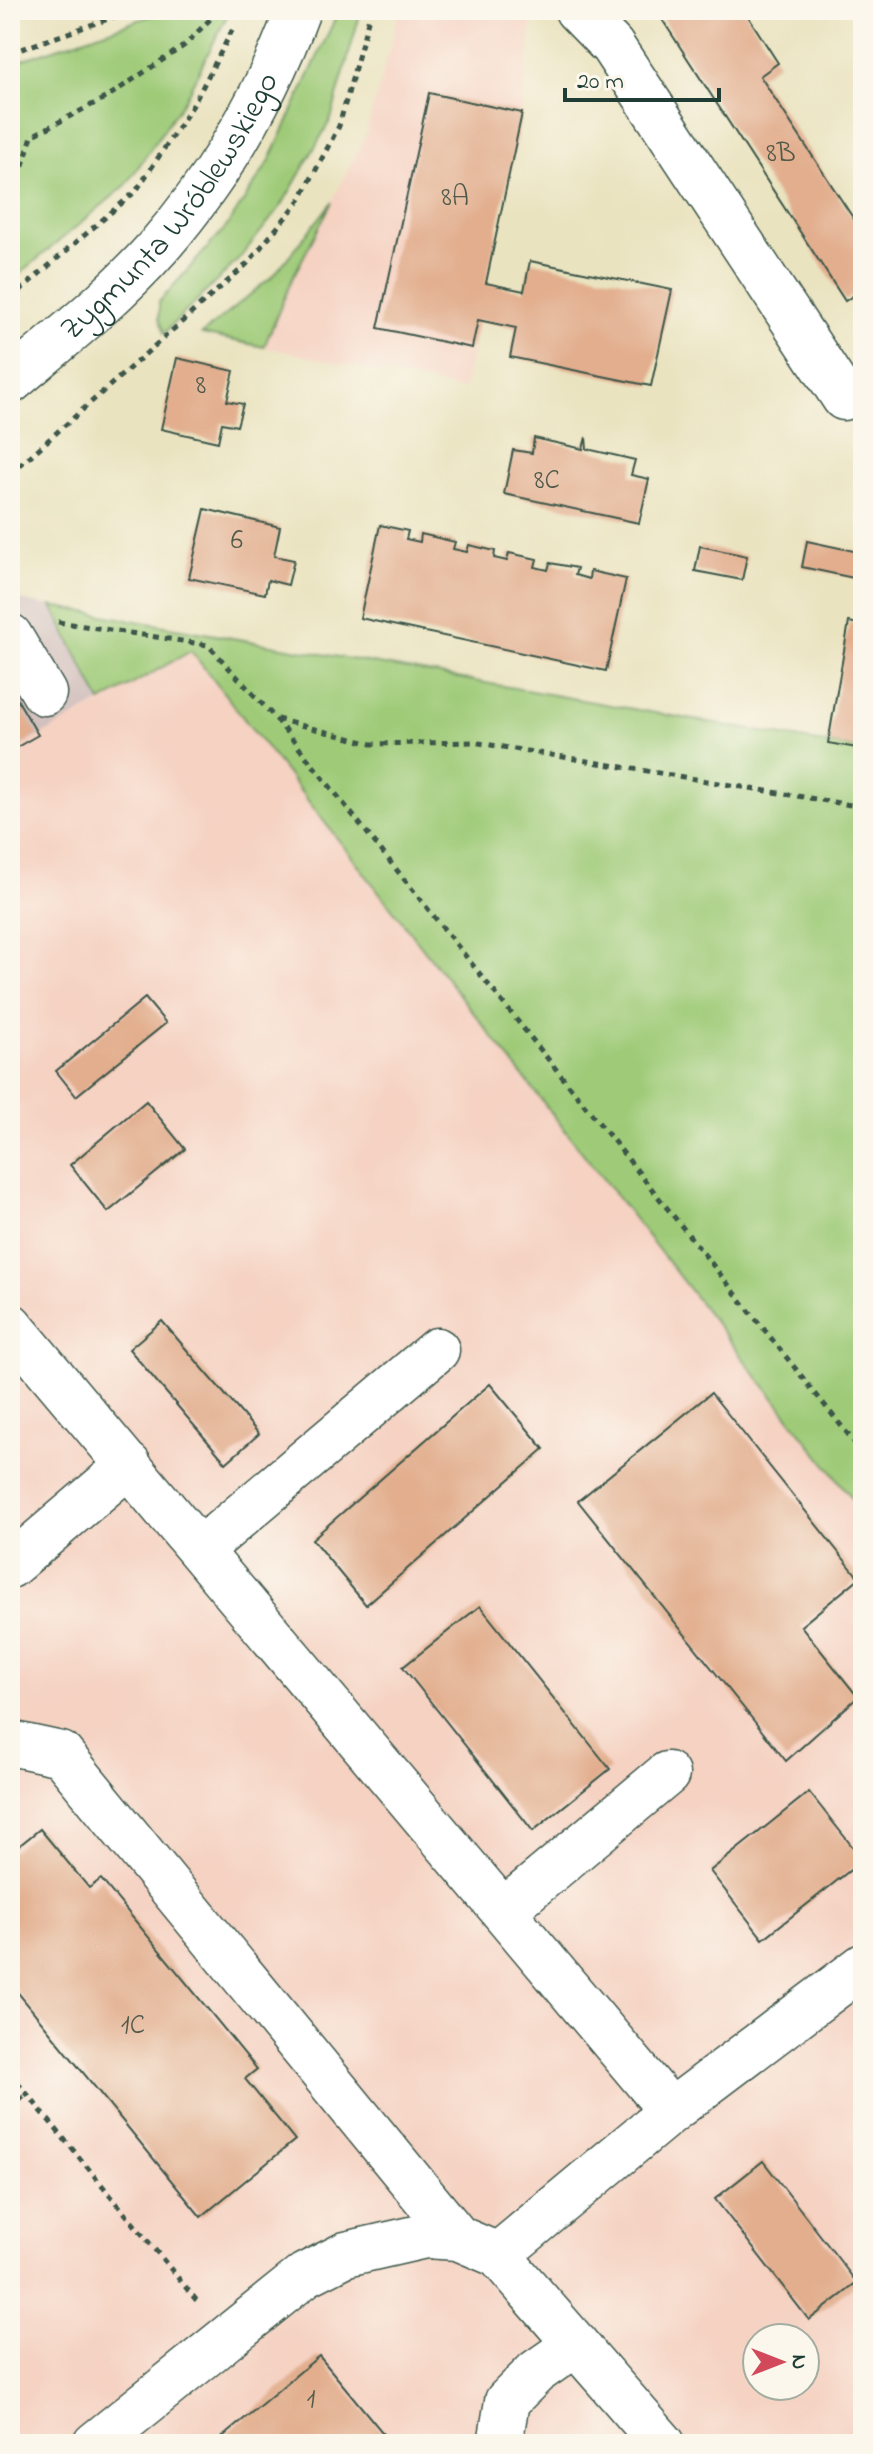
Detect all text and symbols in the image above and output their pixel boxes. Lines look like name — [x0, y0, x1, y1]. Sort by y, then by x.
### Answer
scale bar — [565, 52, 719, 102]
street label: Zygmunta Wróblewskiego — [51, 65, 292, 353]
text: 20 m — [577, 65, 624, 100]
house number: 8B — [766, 134, 796, 175]
house number: 8A — [441, 178, 469, 219]
house number: 8 — [196, 366, 206, 407]
house number: 8C — [534, 461, 560, 502]
house number: 6 — [231, 521, 243, 562]
house number: 1C — [121, 2006, 145, 2047]
north arrow — [741, 2322, 821, 2402]
text: N — [782, 2355, 814, 2369]
house number: 1 — [307, 2380, 316, 2421]

